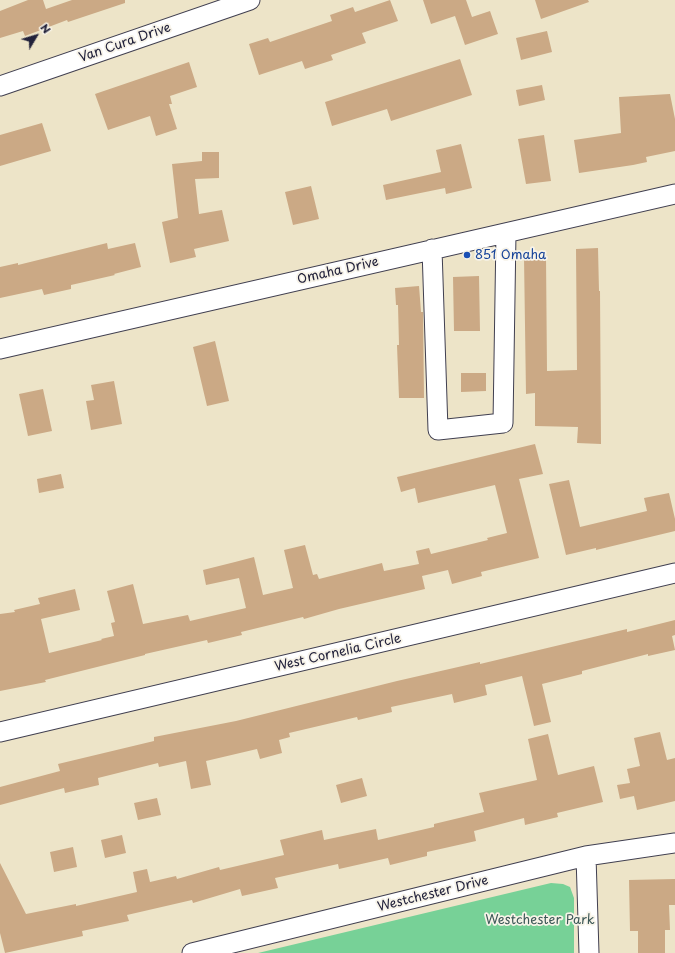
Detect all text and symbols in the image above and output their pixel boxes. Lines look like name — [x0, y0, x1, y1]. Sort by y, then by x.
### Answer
north arrow — [16, 16, 56, 56]
text: N — [36, 20, 55, 37]
street label: Van Cura Drive — [77, 20, 173, 66]
place label: 851 Omaha — [475, 247, 546, 263]
marker: 851 Omaha — [462, 250, 472, 260]
street label: Omaha Drive — [296, 254, 380, 288]
street label: West Cornelia Circle — [273, 631, 403, 675]
street label: Westchester Drive — [376, 873, 490, 915]
park label: Westchester Park — [485, 912, 595, 928]

